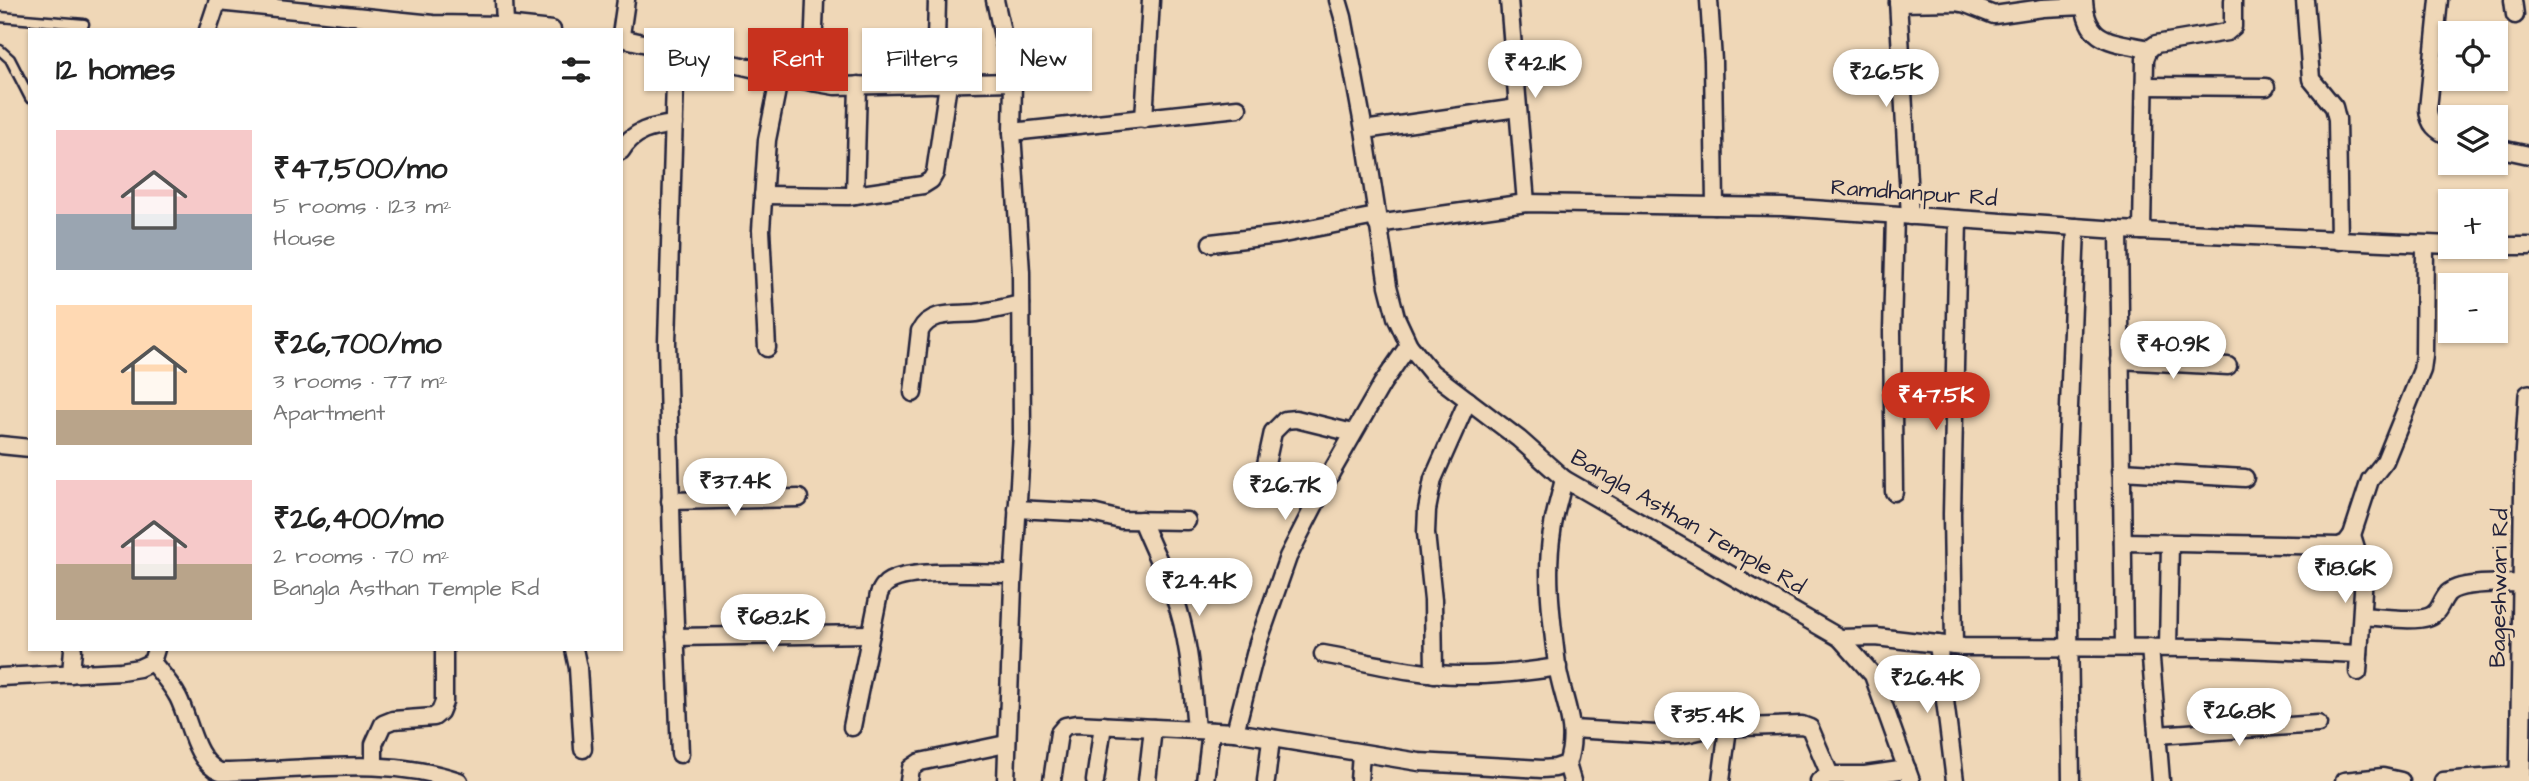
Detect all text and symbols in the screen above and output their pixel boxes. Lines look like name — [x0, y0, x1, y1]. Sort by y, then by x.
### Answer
map controls — [2438, 21, 2508, 343]
button: locate — [2438, 21, 2508, 91]
chip: Buy — [644, 28, 734, 91]
chip: Rent — [748, 28, 848, 91]
chip: Filters — [862, 28, 982, 91]
chip: New — [996, 28, 1092, 91]
pin: ₹42.1K — [1478, 41, 1592, 100]
text: ₹42.1K — [1504, 47, 1566, 79]
text: 12 homes — [56, 49, 175, 91]
pin: ₹26.5K — [1829, 50, 1943, 109]
icon: filters — [557, 51, 595, 89]
text: ₹26.5K — [1849, 56, 1923, 88]
button: layers — [2438, 105, 2508, 175]
text: ₹47,500/mo — [273, 148, 447, 190]
icon: home — [112, 158, 196, 242]
street label: Ramdhanpur Rd — [1830, 171, 1999, 215]
button: + — [2438, 189, 2508, 259]
text: 5 rooms · 123 m² — [273, 190, 452, 222]
text: House — [273, 222, 336, 254]
button: − — [2438, 273, 2508, 343]
pin: ₹40.9K — [2116, 322, 2230, 381]
text: ₹26,700/mo — [273, 323, 442, 365]
text: ₹40.9K — [2136, 328, 2210, 360]
icon: home — [112, 333, 196, 417]
text: 3 rooms · 77 m² — [273, 365, 448, 397]
pin: ₹47.5K — [1879, 372, 1993, 432]
text: ₹47.5K — [1898, 379, 1974, 411]
text: Apartment — [273, 397, 385, 429]
street label: Bangla Asthan Temple Rd — [1564, 442, 1811, 603]
pin: ₹37.4K — [678, 458, 792, 518]
pin: ₹26.7K — [1228, 462, 1342, 522]
text: ₹37.4K — [699, 465, 771, 497]
text: ₹26.7K — [1249, 469, 1321, 501]
text: ₹26,400/mo — [273, 498, 444, 540]
icon: home — [112, 508, 196, 592]
street label: Bageshwari Rd — [2482, 508, 2517, 668]
text: 2 rooms · 70 m² — [273, 540, 449, 572]
pin: ₹18.6K — [2288, 546, 2402, 605]
text: ₹18.6K — [2314, 552, 2376, 584]
pin: ₹24.4K — [1142, 558, 1256, 618]
text: ₹24.4K — [1162, 565, 1236, 597]
text: Bangla Asthan Temple Rd — [273, 572, 539, 604]
pin: ₹68.2K — [716, 594, 830, 654]
text: ₹68.2K — [737, 601, 809, 633]
pin: ₹26.4K — [1870, 656, 1984, 715]
text: ₹26.4K — [1890, 662, 1964, 694]
pin: ₹26.8K — [2182, 688, 2296, 748]
pin: ₹35.4K — [1650, 692, 1764, 752]
text: ₹26.8K — [2203, 695, 2275, 727]
text: ₹35.4K — [1670, 699, 1744, 731]

